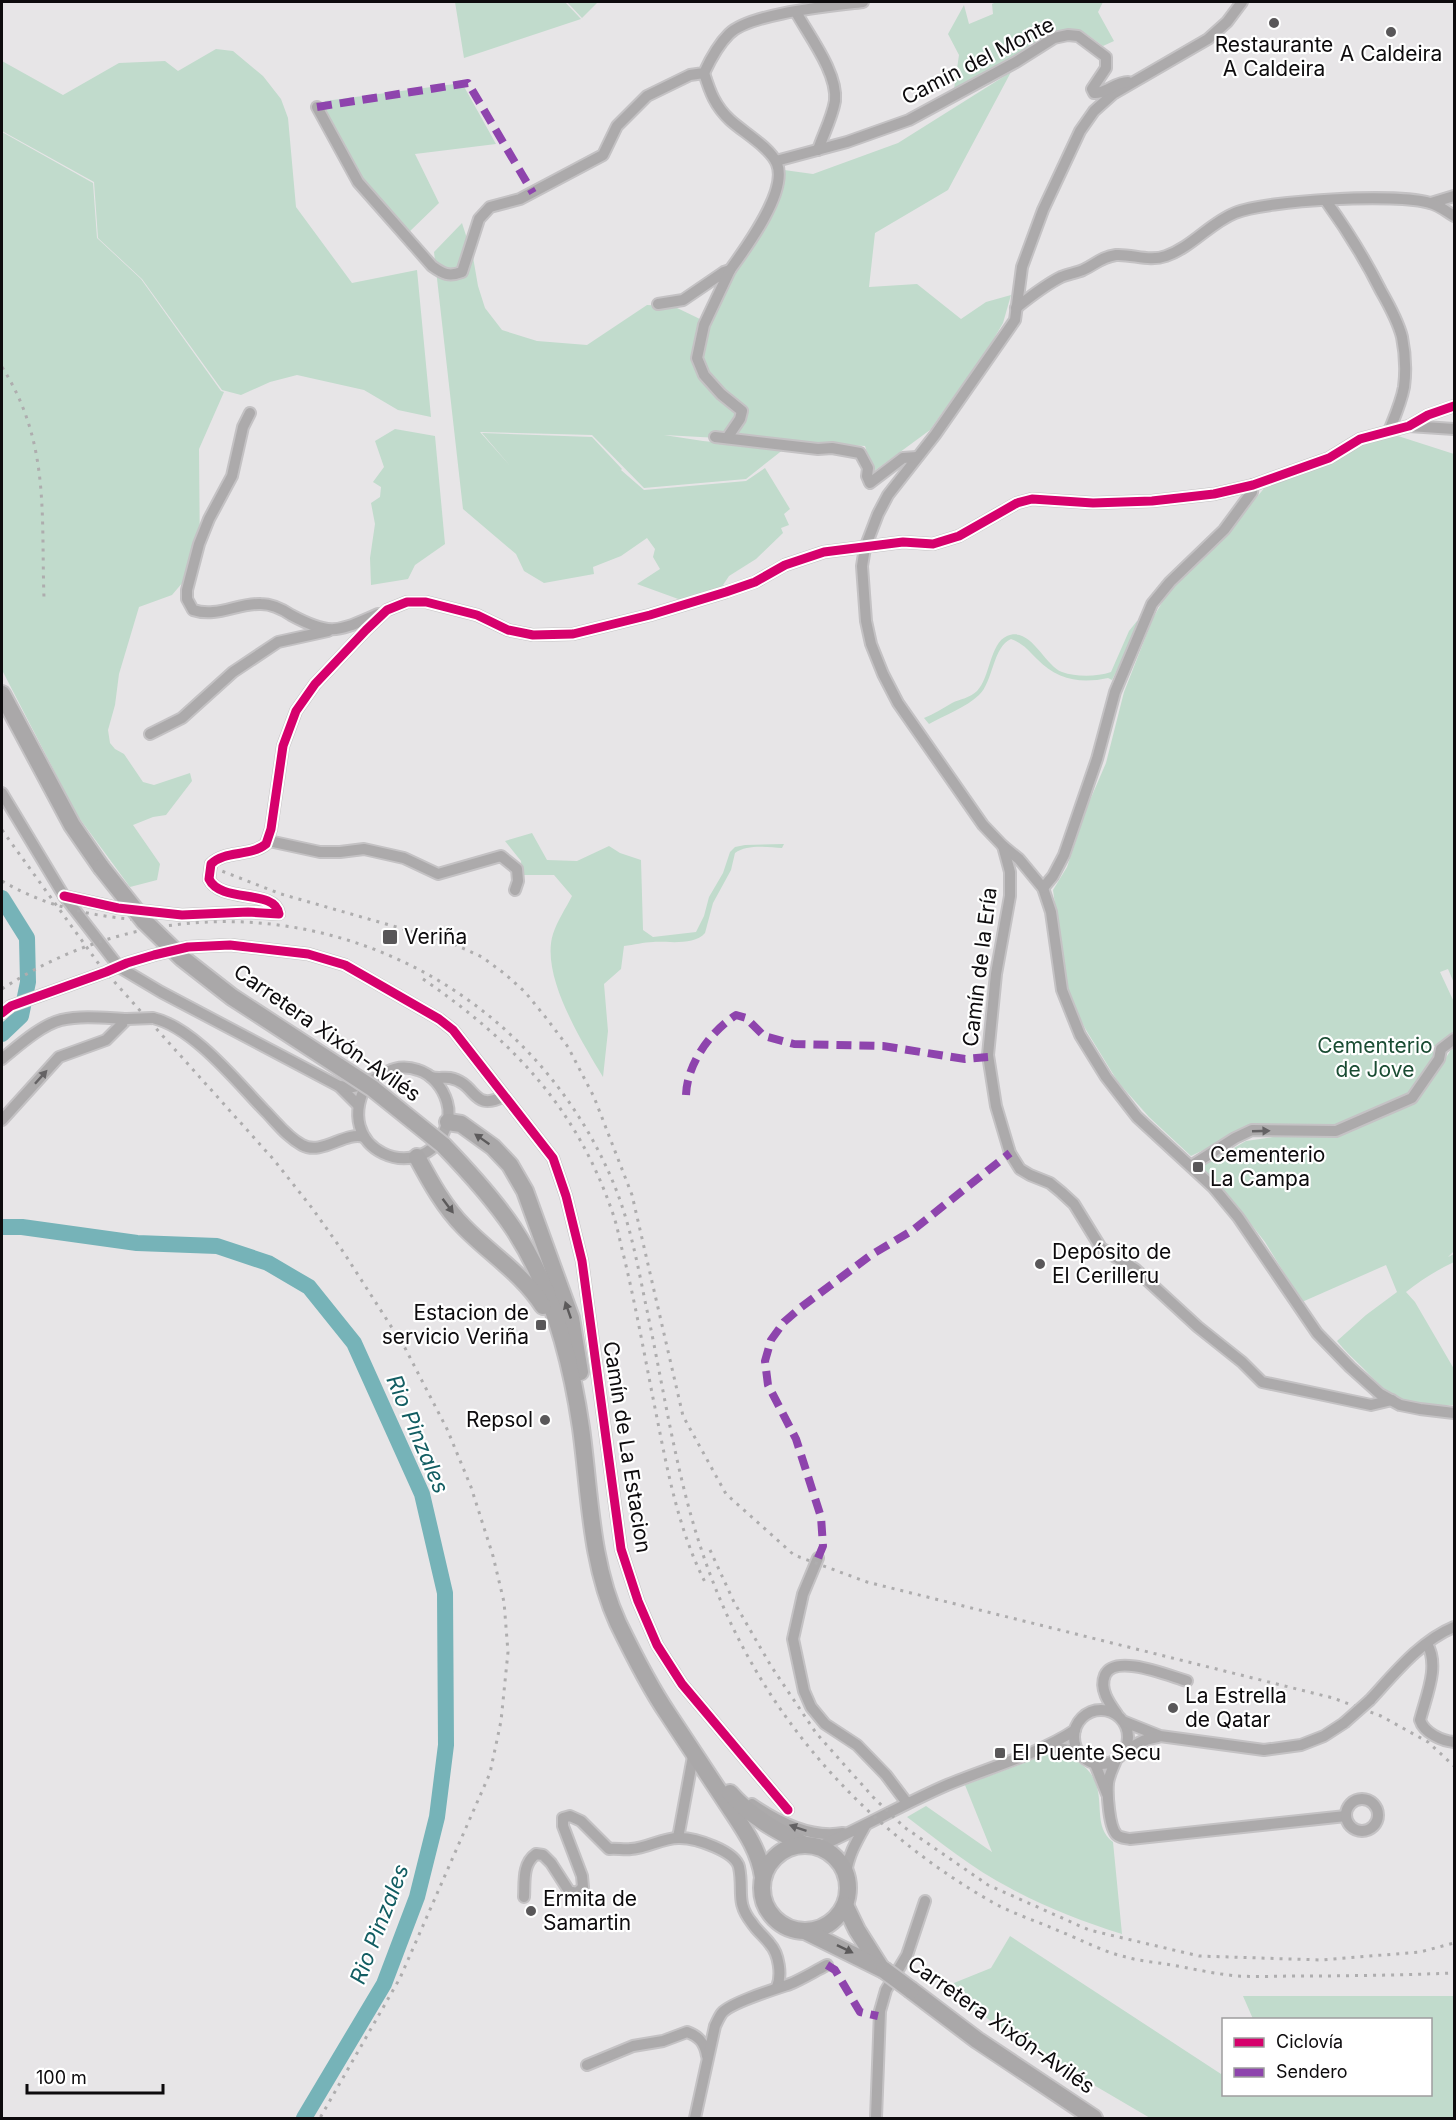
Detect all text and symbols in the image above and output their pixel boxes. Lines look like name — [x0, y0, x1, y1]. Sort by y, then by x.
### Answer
street label: Camín del Monte — [897, 11, 1058, 110]
marker: Restaurante A Caldeira — [1267, 16, 1281, 30]
marker: A Caldeira — [1384, 25, 1398, 39]
place label: Restaurante A Caldeira — [1215, 32, 1333, 81]
place label: A Caldeira — [1340, 41, 1442, 66]
street label: Camín de la Ería — [957, 886, 1002, 1048]
place label: Veriña — [404, 924, 467, 949]
marker: Veriña — [381, 928, 399, 946]
street label: Carretera Xixón-Avilés — [229, 959, 426, 1107]
park label: Cementerio de Jove — [1317, 1033, 1433, 1082]
one-way arrow — [34, 1070, 47, 1085]
one-way arrow — [1251, 1126, 1270, 1135]
one-way arrow — [474, 1134, 490, 1145]
place label: Cementerio La Campa — [1210, 1142, 1325, 1191]
marker: Cementerio La Campa — [1191, 1160, 1205, 1174]
one-way arrow — [441, 1199, 453, 1214]
place label: Depósito de El Cerilleru — [1052, 1239, 1171, 1288]
marker: Depósito de El Cerilleru — [1033, 1257, 1047, 1271]
place label: Estacion de servicio Veriña — [382, 1300, 529, 1349]
one-way arrow — [562, 1301, 572, 1319]
marker: Estacion de servicio Veriña — [534, 1318, 548, 1332]
street label: Camín de La Estacion — [598, 1339, 657, 1555]
water label: Rio Pinzales — [381, 1371, 455, 1497]
place label: Repsol — [466, 1407, 533, 1432]
marker: Repsol — [538, 1413, 552, 1427]
place label: La Estrella de Qatar — [1185, 1683, 1287, 1732]
marker: La Estrella de Qatar — [1166, 1701, 1180, 1715]
place label: El Puente Secu — [1012, 1740, 1161, 1765]
marker: El Puente Secu — [993, 1746, 1007, 1760]
one-way arrow — [789, 1823, 807, 1832]
water label: Rio Pinzales — [344, 1860, 414, 1988]
place label: Ermita de Samartin — [543, 1886, 637, 1935]
marker: Ermita de Samartin — [524, 1904, 538, 1918]
one-way arrow — [836, 1945, 853, 1954]
street label: Carretera Xixón-Avilés — [903, 1951, 1100, 2099]
legend — [1222, 2018, 1432, 2096]
text: Ciclovía — [1276, 2031, 1343, 2052]
scale bar — [27, 2057, 164, 2095]
text: Sendero — [1276, 2061, 1347, 2082]
text: 100 m — [36, 2067, 87, 2088]

